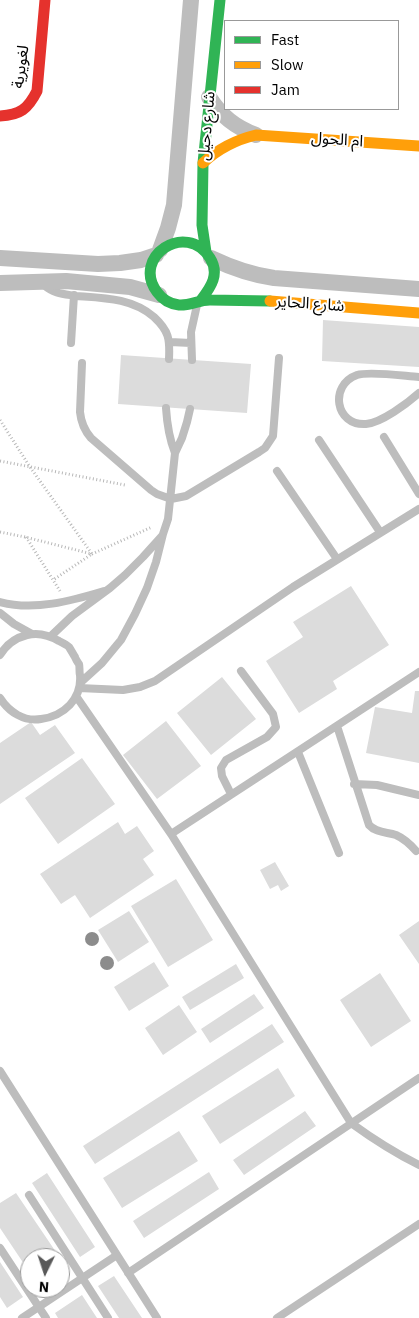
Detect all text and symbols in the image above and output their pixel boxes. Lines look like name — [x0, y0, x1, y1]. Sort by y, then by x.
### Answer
legend — [224, 20, 399, 110]
text: Fast — [271, 30, 299, 49]
street label: لغويرية — [8, 44, 34, 90]
text: Slow — [271, 55, 304, 74]
text: Jam — [271, 80, 300, 99]
street label: شارع دحيل — [194, 90, 220, 162]
street label: ام الحول — [310, 129, 364, 151]
street label: شارع الحاير — [275, 292, 345, 316]
north arrow — [20, 1248, 70, 1298]
text: N — [38, 1278, 50, 1296]

